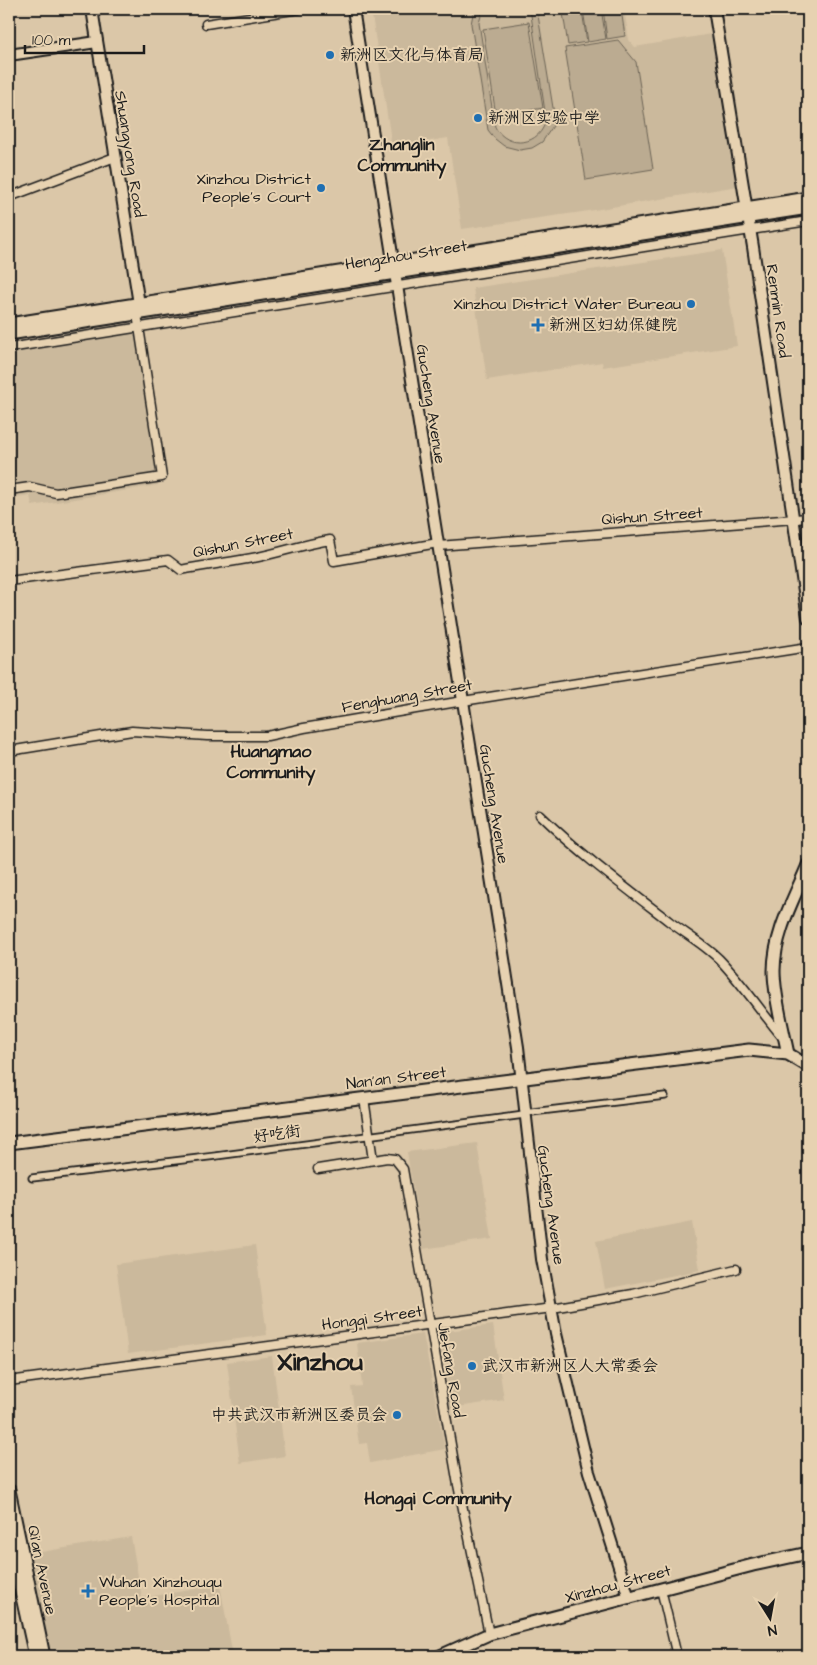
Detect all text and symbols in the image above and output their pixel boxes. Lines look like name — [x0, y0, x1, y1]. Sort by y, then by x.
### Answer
scale bar — [25, 22, 144, 54]
text: 100 m — [32, 30, 71, 51]
place label: 新洲区文化与体育局 — [340, 44, 484, 66]
marker: 新洲区文化与体育局 — [324, 49, 336, 61]
street label: Shuangyong Road — [108, 89, 151, 219]
place label: 新洲区实验中学 — [488, 107, 600, 129]
marker: 新洲区实验中学 — [472, 112, 484, 124]
district label: Zhanglin Community — [358, 132, 447, 179]
place label: Xinzhou District People's Court — [196, 168, 312, 208]
marker: Xinzhou District People's Court — [315, 182, 327, 194]
street label: Hengzhou Street — [343, 234, 469, 276]
street label: Renmin Road — [761, 263, 795, 359]
place label: Xinzhou District Water Bureau — [453, 293, 681, 315]
marker: Xinzhou District Water Bureau — [685, 298, 697, 310]
place label: 新洲区妇幼保健院 — [549, 314, 677, 336]
marker: 新洲区妇幼保健院 — [531, 318, 545, 332]
street label: Gucheng Avenue — [410, 343, 451, 466]
street label: Qishun Street — [601, 501, 704, 531]
street label: Qishun Street — [191, 522, 296, 563]
street label: Fenghuang Street — [340, 674, 475, 719]
district label: Huangmao Community — [227, 739, 316, 786]
street label: Gucheng Avenue — [473, 743, 514, 866]
street label: Nan'an Street — [345, 1061, 448, 1095]
street label: 好吃街 — [252, 1120, 302, 1148]
street label: Gucheng Avenue — [531, 1144, 570, 1267]
street label: Hongqi Street — [320, 1300, 424, 1337]
street label: Jiefang Road — [431, 1321, 470, 1420]
district label: Xinzhou — [277, 1344, 363, 1380]
place label: 武汉市新洲区人大常委会 — [482, 1355, 658, 1377]
marker: 武汉市新洲区人大常委会 — [466, 1360, 478, 1372]
place label: 中共武汉市新洲区委员会 — [211, 1404, 387, 1426]
marker: 中共武汉市新洲区委员会 — [391, 1409, 403, 1421]
district label: Hongqi Community — [364, 1486, 512, 1512]
street label: Qi'an Avenue — [22, 1523, 62, 1617]
street label: Xinzhou Street — [563, 1559, 674, 1609]
place label: Wuhan Xinzhouqu People's Hospital — [99, 1571, 222, 1611]
marker: Wuhan Xinzhouqu People's Hospital — [81, 1584, 95, 1598]
north arrow — [744, 1592, 794, 1642]
text: N — [766, 1619, 779, 1640]

